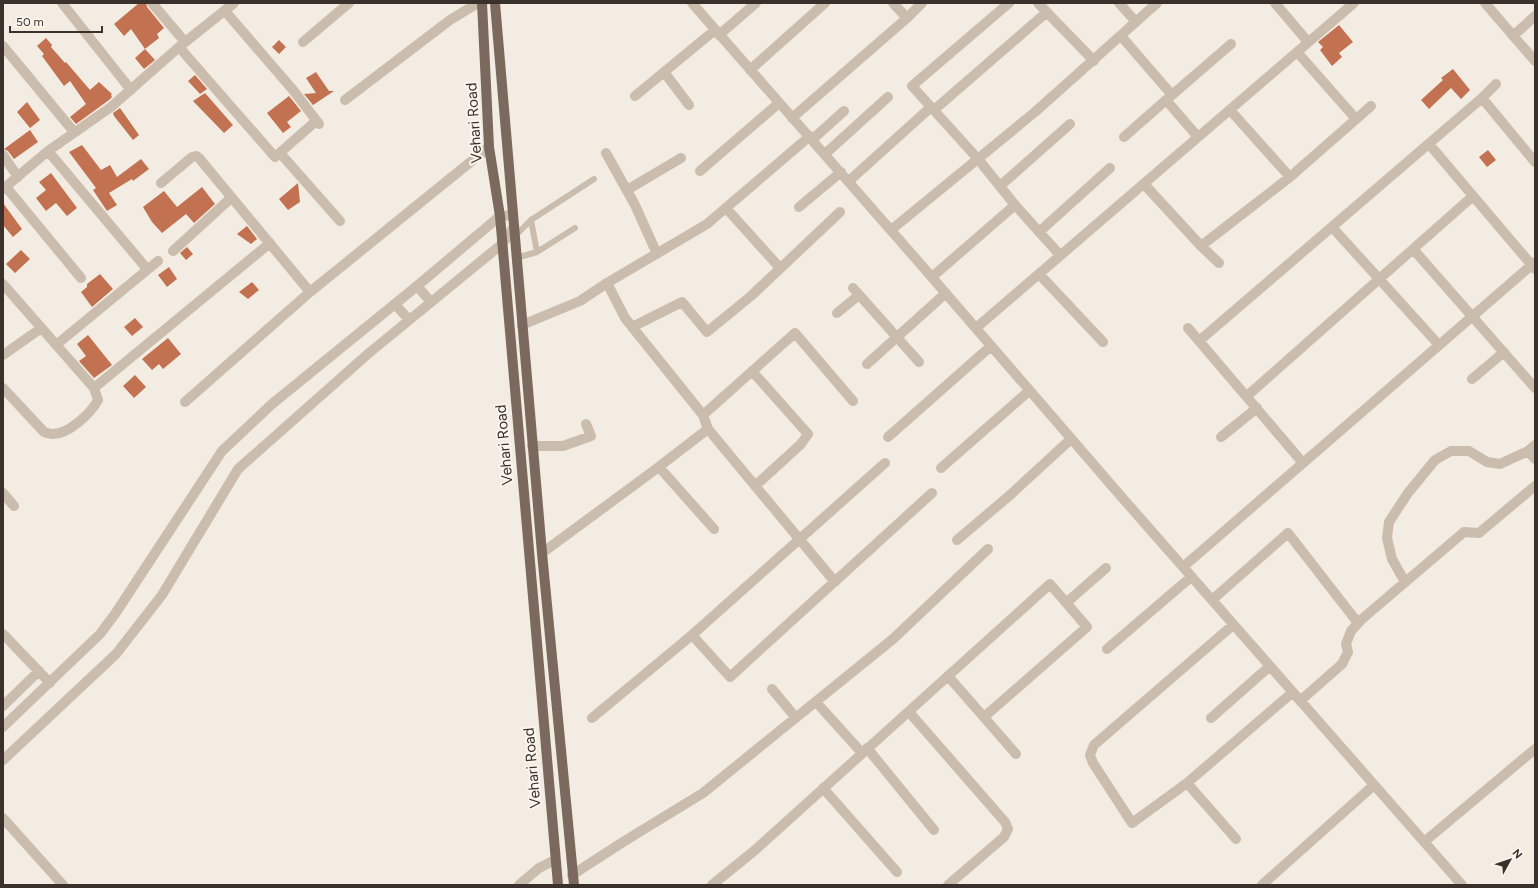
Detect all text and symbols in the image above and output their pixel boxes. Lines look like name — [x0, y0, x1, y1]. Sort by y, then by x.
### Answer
scale bar — [10, 8, 102, 34]
text: 50 m — [16, 15, 44, 29]
street label: Vehari Road — [462, 82, 486, 164]
street label: Vehari Road — [492, 404, 516, 486]
street label: Vehari Road — [520, 727, 544, 809]
north arrow — [1490, 840, 1530, 880]
text: N — [1510, 846, 1525, 861]

